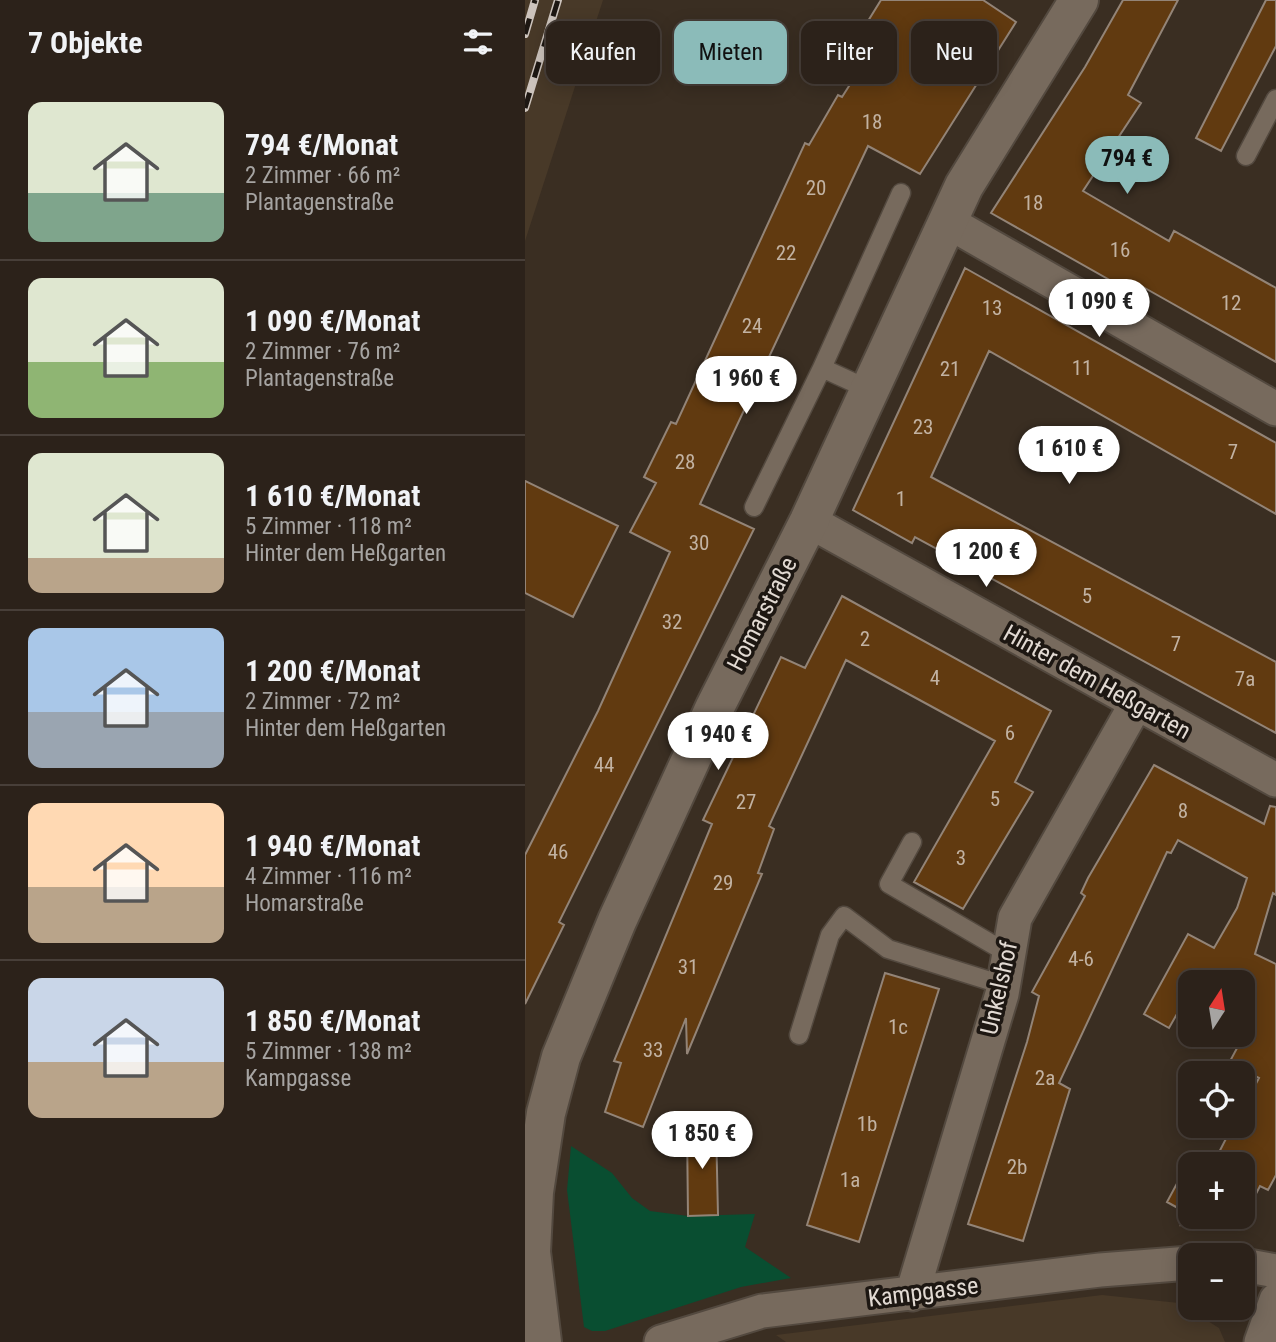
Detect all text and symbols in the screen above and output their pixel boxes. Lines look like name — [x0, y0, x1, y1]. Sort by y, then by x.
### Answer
chip: Kaufen — [546, 21, 660, 84]
chip: Mieten — [674, 21, 787, 84]
chip: Filter — [801, 21, 897, 84]
chip: Neu — [911, 21, 997, 84]
icon: filters — [459, 23, 497, 61]
text: 7 Objekte — [28, 25, 143, 60]
house number: 18 — [862, 110, 882, 134]
text: 794 €/Monat — [245, 127, 398, 162]
icon: home — [84, 130, 168, 214]
pin: 794 € — [1078, 136, 1176, 196]
text: 794 € — [1101, 145, 1153, 172]
text: 2 Zimmer · 66 m² — [245, 162, 400, 189]
house number: 20 — [806, 176, 826, 200]
text: Plantagenstraße — [245, 189, 394, 216]
house number: 18 — [1023, 191, 1043, 215]
house number: 16 — [1110, 238, 1130, 262]
house number: 22 — [776, 241, 796, 265]
pin: 1 090 € — [1034, 280, 1164, 339]
text: 1 090 € — [1065, 288, 1133, 315]
house number: 12 — [1221, 291, 1241, 315]
house number: 13 — [982, 296, 1002, 320]
text: 1 090 €/Monat — [245, 303, 420, 338]
icon: home — [84, 306, 168, 390]
house number: 24 — [742, 314, 762, 338]
text: 2 Zimmer · 76 m² — [245, 338, 400, 365]
pin: 1 960 € — [681, 356, 811, 416]
house number: 11 — [1072, 356, 1092, 380]
house number: 21 — [940, 357, 960, 381]
text: Plantagenstraße — [245, 365, 394, 392]
text: 1 960 € — [712, 365, 780, 392]
house number: 23 — [913, 415, 933, 439]
pin: 1 610 € — [1004, 426, 1134, 486]
text: 1 610 € — [1035, 435, 1103, 462]
house number: 7 — [1228, 440, 1238, 464]
house number: 28 — [675, 450, 695, 474]
text: 1 610 €/Monat — [245, 478, 420, 513]
icon: home — [84, 481, 168, 565]
house number: 1 — [896, 487, 906, 511]
text: 5 Zimmer · 118 m² — [245, 513, 412, 540]
pin: 1 200 € — [921, 530, 1051, 589]
house number: 30 — [689, 531, 709, 555]
text: 1 200 € — [952, 538, 1020, 565]
text: Hinter dem Heßgarten — [245, 540, 446, 567]
street label: Homarstraße — [721, 552, 803, 676]
house number: 5 — [1082, 584, 1092, 608]
house number: 32 — [662, 610, 682, 634]
street label: Hinter dem Heßgarten — [998, 619, 1196, 745]
house number: 2 — [860, 627, 870, 651]
house number: 7 — [1171, 632, 1181, 656]
text: 1 200 €/Monat — [245, 653, 420, 688]
icon: home — [84, 656, 168, 740]
house number: 4 — [930, 666, 940, 690]
house number: 7a — [1235, 667, 1255, 691]
text: 2 Zimmer · 72 m² — [245, 688, 400, 715]
pin: 1 940 € — [653, 712, 783, 772]
text: Hinter dem Heßgarten — [245, 715, 446, 742]
text: 1 940 € — [684, 721, 752, 748]
house number: 6 — [1005, 721, 1015, 745]
house number: 44 — [594, 753, 614, 777]
house number: 5 — [990, 787, 1000, 811]
house number: 27 — [736, 790, 756, 814]
house number: 8 — [1178, 799, 1188, 823]
text: 1 940 €/Monat — [245, 828, 420, 863]
icon: home — [84, 831, 168, 915]
house number: 46 — [548, 840, 568, 864]
house number: 3 — [956, 846, 966, 870]
text: 4 Zimmer · 116 m² — [245, 863, 412, 890]
house number: 29 — [713, 871, 733, 895]
text: Homarstraße — [245, 890, 364, 917]
street label: Unkelshof — [975, 938, 1023, 1037]
house number: 4-6 — [1068, 947, 1094, 971]
house number: 31 — [678, 955, 698, 979]
north arrow — [1178, 970, 1255, 1046]
map controls — [1178, 970, 1255, 1320]
text: 1 850 €/Monat — [245, 1003, 420, 1038]
icon: home — [84, 1006, 168, 1090]
house number: 1c — [888, 1015, 908, 1039]
text: 5 Zimmer · 138 m² — [245, 1038, 412, 1065]
house number: 33 — [643, 1038, 663, 1062]
button: locate — [1178, 1061, 1255, 1138]
text: Kampgasse — [245, 1065, 351, 1092]
house number: 2a — [1035, 1066, 1055, 1090]
pin: 1 850 € — [637, 1112, 767, 1171]
house number: 1b — [857, 1112, 877, 1136]
text: 1 850 € — [668, 1120, 736, 1147]
button: + — [1178, 1152, 1255, 1229]
house number: 2b — [1007, 1155, 1027, 1179]
house number: 1a — [840, 1168, 860, 1192]
button: − — [1178, 1243, 1255, 1320]
street label: Kampgasse — [866, 1271, 980, 1313]

